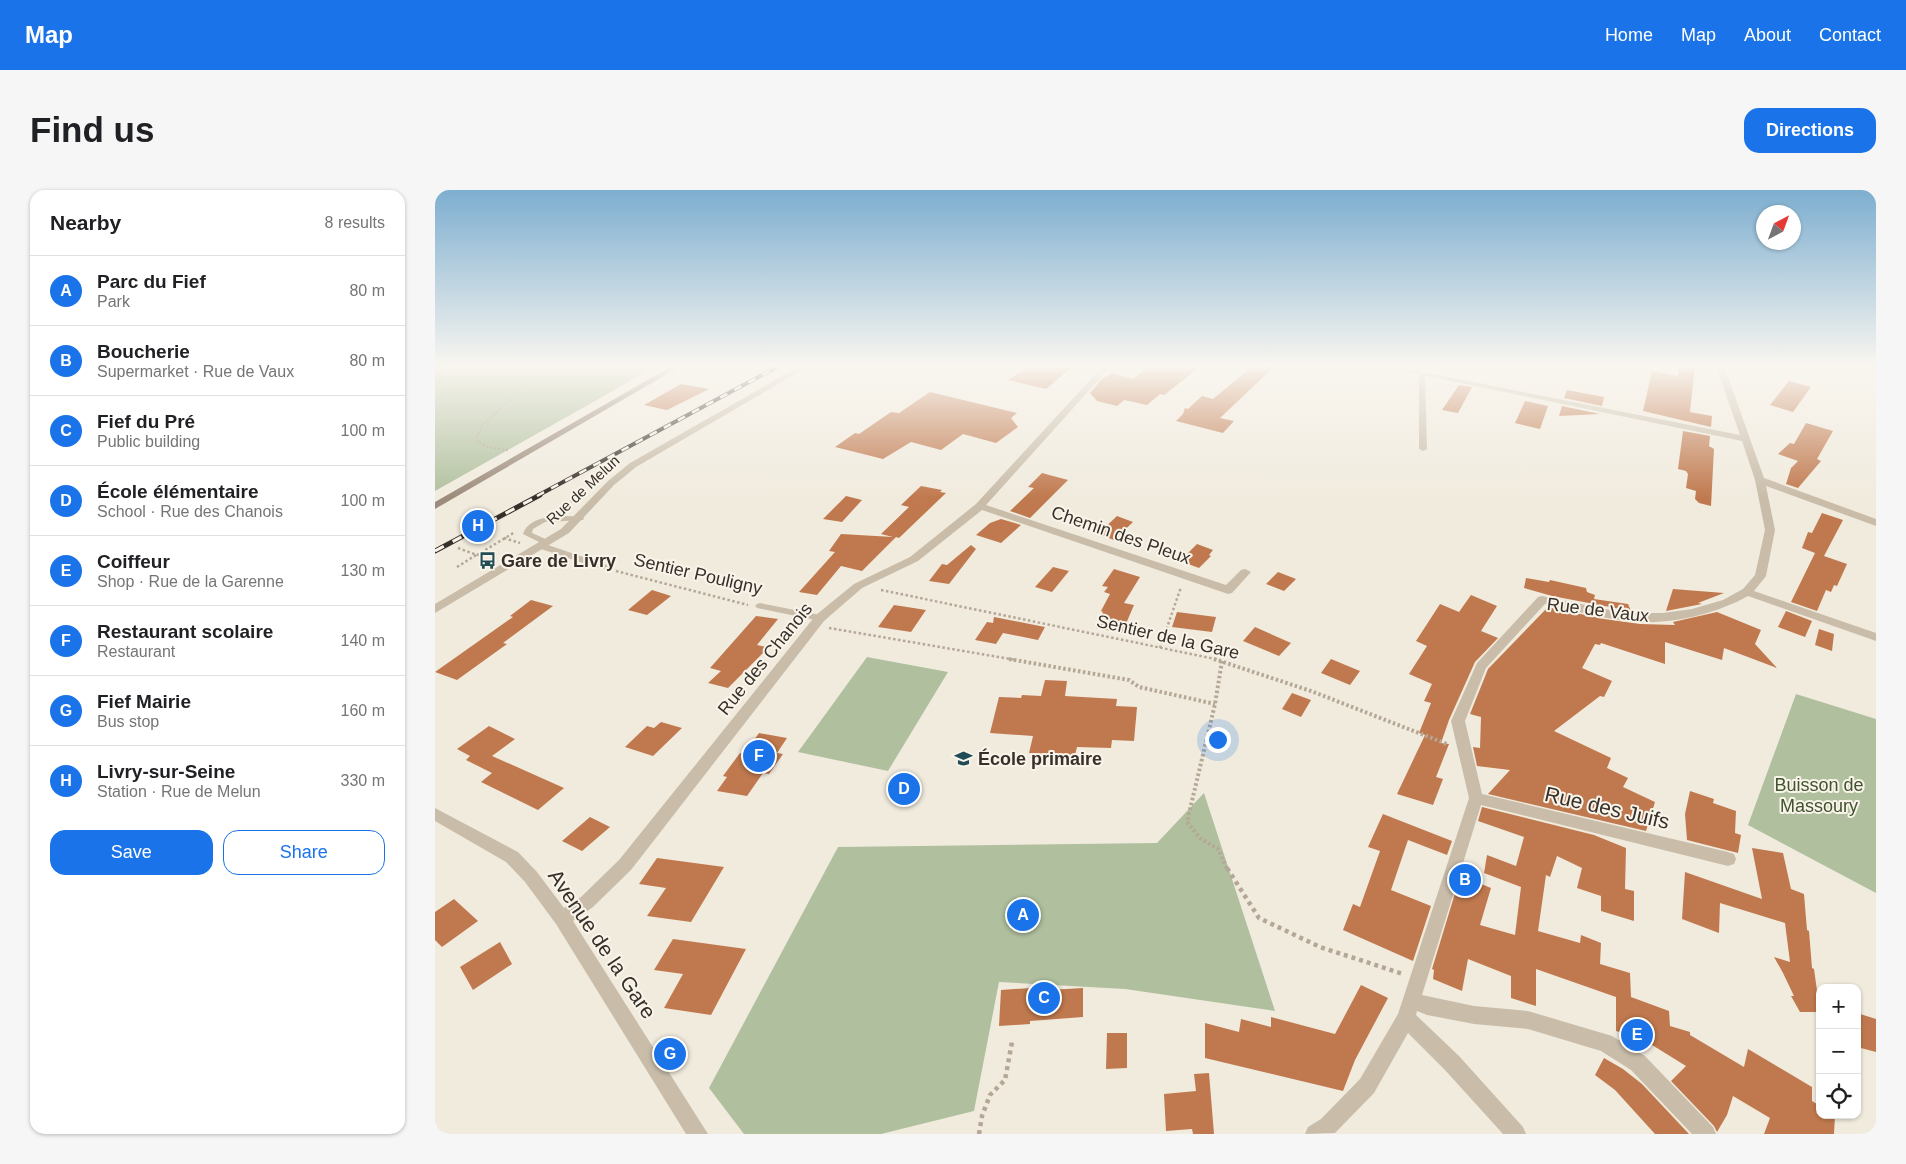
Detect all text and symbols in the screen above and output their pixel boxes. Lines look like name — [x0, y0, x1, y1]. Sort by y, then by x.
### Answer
text: Map — [25, 21, 73, 48]
text: Home — [1605, 25, 1653, 45]
text: Map — [1681, 25, 1716, 45]
text: About — [1744, 25, 1791, 45]
text: Contact — [1819, 25, 1881, 45]
button: Directions — [1744, 108, 1876, 153]
text: Find us — [30, 110, 154, 149]
north arrow — [1756, 205, 1801, 250]
text: Nearby — [50, 211, 121, 234]
text: 8 results — [325, 214, 385, 231]
text: Parc du Fief — [97, 271, 206, 292]
text: A — [60, 282, 72, 299]
text: 80 m — [349, 282, 385, 299]
text: Park — [97, 293, 130, 310]
text: Boucherie — [97, 341, 190, 362]
text: B — [60, 352, 72, 369]
text: 80 m — [349, 352, 385, 369]
text: Supermarket · Rue de Vaux — [97, 363, 294, 380]
text: Fief du Pré — [97, 411, 195, 432]
text: C — [60, 422, 72, 439]
text: 100 m — [341, 422, 385, 439]
text: Public building — [97, 433, 200, 450]
street label: Rue de Melun — [543, 452, 623, 528]
text: École élémentaire — [97, 481, 259, 502]
text: D — [60, 492, 72, 509]
text: 100 m — [341, 492, 385, 509]
street label: Chemin des Pleux — [1049, 502, 1193, 568]
text: School · Rue des Chanois — [97, 503, 283, 520]
pin: H — [462, 507, 494, 545]
street label: Sentier Pouligny — [632, 550, 764, 598]
text: Coiffeur — [97, 551, 170, 572]
bus stop icon: Gare de Livry — [477, 551, 497, 571]
place label: Gare de Livry — [501, 551, 616, 571]
text: E — [61, 562, 71, 579]
text: 130 m — [341, 562, 385, 579]
text: Shop · Rue de la Garenne — [97, 573, 284, 590]
street label: Rue de Vaux — [1546, 594, 1650, 626]
street label: Rue des Chanois — [714, 599, 816, 719]
street label: Sentier de la Gare — [1095, 611, 1241, 663]
text: Restaurant scolaire — [97, 621, 273, 642]
text: F — [61, 632, 71, 649]
text: 140 m — [341, 632, 385, 649]
text: Restaurant — [97, 643, 175, 660]
text: Fief Mairie — [97, 691, 191, 712]
text: G — [60, 702, 72, 719]
text: 160 m — [341, 702, 385, 719]
text: Bus stop — [97, 713, 159, 730]
your location — [1205, 727, 1231, 753]
pin: F — [743, 737, 775, 775]
place label: École primaire — [978, 748, 1102, 769]
school or university icon: École primaire — [954, 749, 974, 769]
text: Livry-sur-Seine — [97, 761, 235, 782]
pin: D — [888, 770, 920, 808]
text: H — [60, 772, 72, 789]
text: 330 m — [341, 772, 385, 789]
park label: Buisson de Massoury — [1774, 775, 1864, 816]
street label: Rue des Juifs — [1543, 782, 1672, 833]
text: Station · Rue de Melun — [97, 783, 261, 800]
button: Save — [50, 830, 213, 875]
button: Share — [223, 830, 385, 875]
pin: B — [1449, 861, 1481, 899]
street label: Avenue de la Gare — [544, 865, 661, 1023]
pin: A — [1007, 896, 1039, 934]
pin: C — [1028, 979, 1060, 1017]
map controls — [1816, 984, 1861, 1119]
button: + — [1816, 984, 1861, 1029]
pin: E — [1621, 1016, 1653, 1054]
button: − — [1816, 1029, 1861, 1074]
pin: G — [654, 1035, 686, 1073]
button: locate — [1816, 1074, 1861, 1119]

